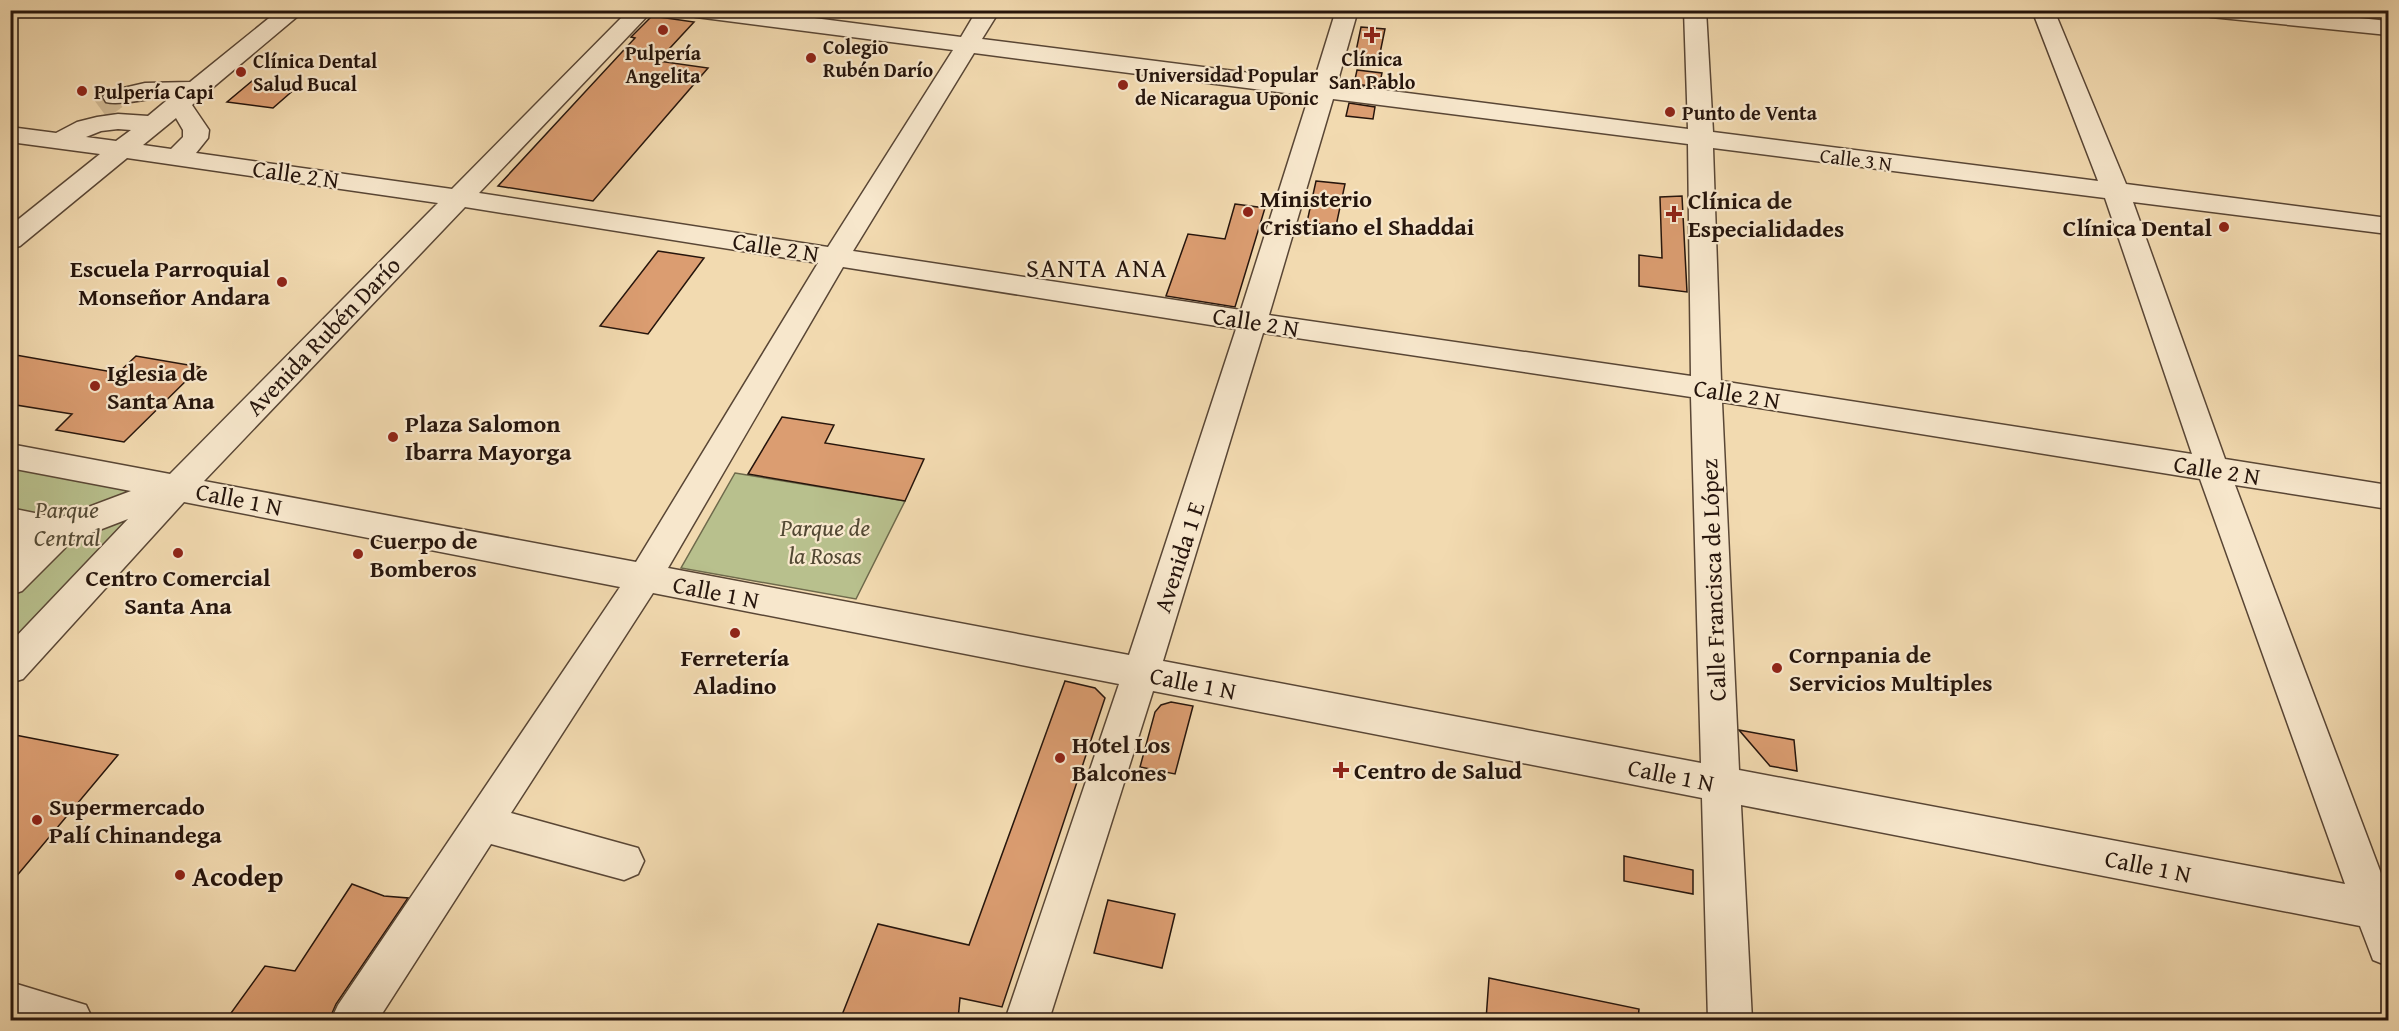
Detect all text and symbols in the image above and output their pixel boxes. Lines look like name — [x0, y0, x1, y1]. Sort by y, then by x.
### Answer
marker: Pulpería Angelita — [656, 23, 670, 37]
marker: Clínica San Pablo — [1363, 26, 1381, 44]
place label: Colegio Rubén Darío — [823, 32, 934, 84]
place label: Pulpería Angelita — [625, 38, 702, 90]
place label: Clínica San Pablo — [1329, 44, 1416, 96]
place label: Clínica Dental Salud Bucal — [253, 46, 377, 98]
marker: Colegio Rubén Darío — [804, 51, 818, 65]
place label: Universidad Popular de Nicaragua Uponic — [1135, 60, 1318, 112]
marker: Clínica Dental Salud Bucal — [234, 65, 248, 79]
place label: Pulpería Capi — [94, 77, 214, 106]
marker: Universidad Popular de Nicaragua Uponic — [1116, 78, 1130, 92]
marker: Pulpería Capi — [75, 84, 89, 98]
place label: Punto de Venta — [1682, 98, 1818, 127]
marker: Punto de Venta — [1663, 105, 1677, 119]
street label: Calle 3 N — [1818, 140, 1894, 178]
street label: Calle 2 N — [251, 151, 342, 197]
place label: Ministerio Cristiano el Shaddai — [1260, 181, 1474, 244]
place label: Clínica de Especialidades — [1688, 183, 1844, 246]
marker: Ministerio Cristiano el Shaddai — [1241, 205, 1255, 219]
marker: Clínica de Especialidades — [1665, 205, 1683, 223]
place label: Clínica Dental — [2063, 210, 2213, 245]
marker: Clínica Dental — [2217, 220, 2231, 234]
street label: Calle 2 N — [730, 223, 822, 271]
street label: Avenida Rubén Darío — [238, 248, 408, 424]
district label: SANTA ANA — [1026, 248, 1168, 287]
place label: Escuela Parroquial Monseñor Andara — [70, 251, 271, 314]
marker: Escuela Parroquial Monseñor Andara — [275, 275, 289, 289]
street label: Calle 2 N — [1210, 298, 1302, 346]
place label: Iglesia de Santa Ana — [107, 355, 215, 418]
street label: Calle 2 N — [1691, 370, 1783, 418]
marker: Iglesia de Santa Ana — [88, 379, 102, 393]
place label: Plaza Salomon Ibarra Mayorga — [405, 406, 572, 469]
marker: Plaza Salomon Ibarra Mayorga — [386, 430, 400, 444]
street label: Calle 2 N — [2171, 446, 2263, 494]
street label: Calle Francisca de López — [1691, 458, 1735, 702]
street label: Calle 1 N — [193, 474, 285, 525]
park label: Parque Central — [34, 492, 100, 555]
street label: Avenida 1 E — [1145, 497, 1213, 617]
park label: Parque de la Rosas — [779, 510, 870, 573]
place label: Cuerpo de Bomberos — [370, 523, 478, 586]
marker: Centro Comercial Santa Ana — [171, 546, 185, 560]
marker: Cuerpo de Bomberos — [351, 547, 365, 561]
place label: Centro Comercial Santa Ana — [86, 560, 271, 623]
street label: Calle 1 N — [670, 567, 762, 618]
marker: Ferretería Aladino — [728, 626, 742, 640]
place label: Cornpania de Servicios Multiples — [1789, 637, 1993, 700]
place label: Ferretería Aladino — [681, 640, 790, 703]
street label: Calle 1 N — [1147, 658, 1239, 709]
marker: Cornpania de Servicios Multiples — [1770, 661, 1784, 675]
place label: Hotel Los Balcones — [1072, 727, 1171, 790]
street label: Calle 1 N — [1625, 750, 1717, 801]
marker: Hotel Los Balcones — [1053, 751, 1067, 765]
place label: Centro de Salud — [1354, 753, 1522, 788]
marker: Centro de Salud — [1332, 761, 1350, 779]
place label: Supermercado Palí Chinandega — [49, 789, 222, 852]
marker: Supermercado Palí Chinandega — [30, 813, 44, 827]
street label: Calle 1 N — [2102, 841, 2194, 892]
place label: Acodep — [192, 855, 284, 896]
marker: Acodep — [173, 868, 187, 882]

